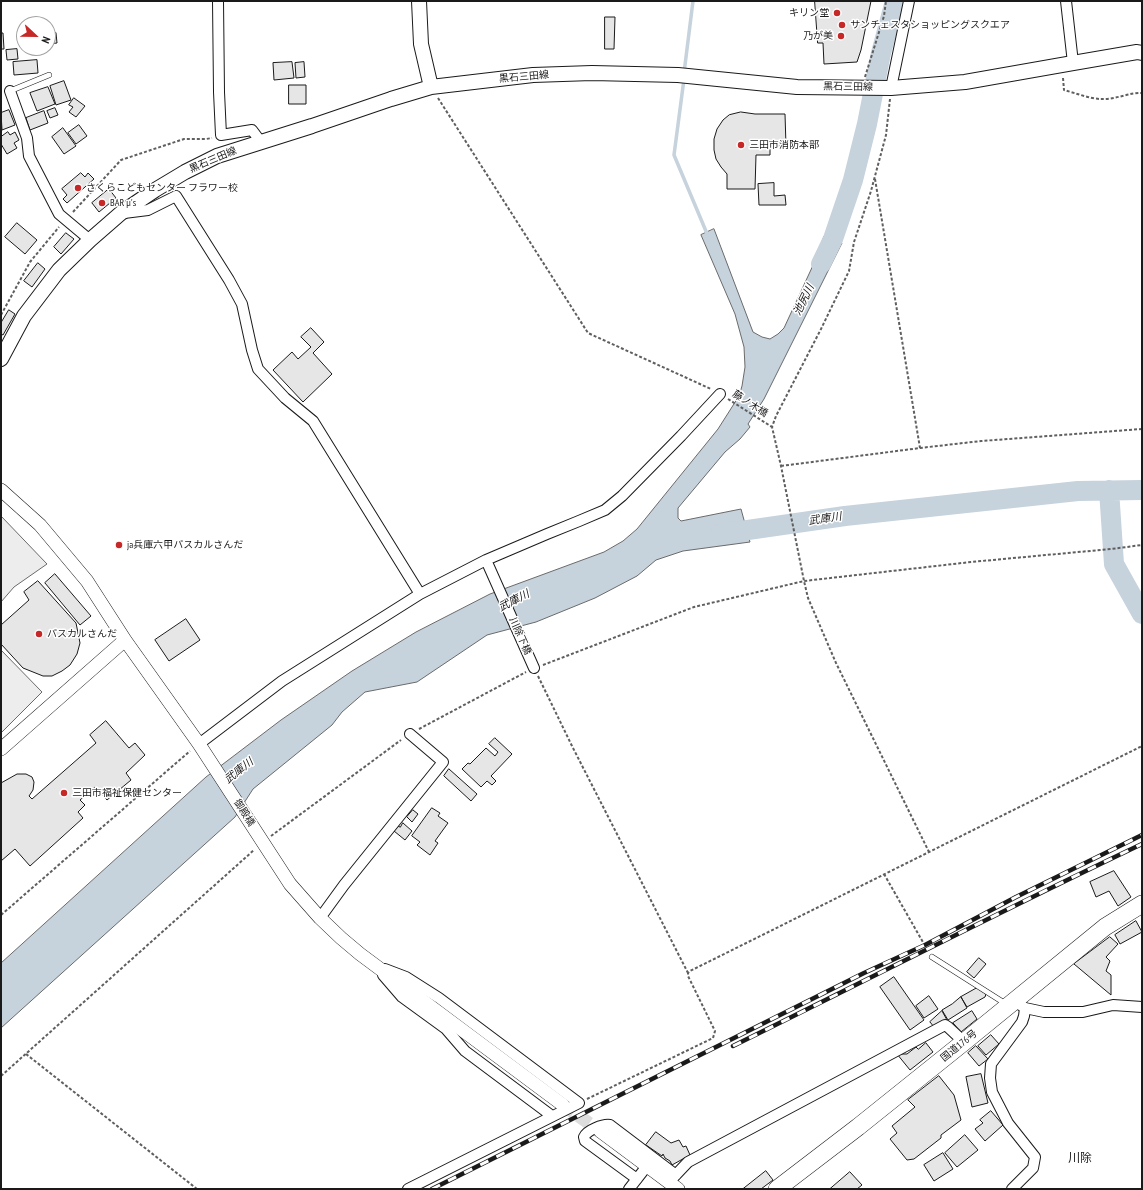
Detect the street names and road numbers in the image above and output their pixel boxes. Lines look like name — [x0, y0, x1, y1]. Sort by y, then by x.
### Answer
street label: 黒石三田線 — [499, 69, 549, 85]
street label: 黒石三田線 — [823, 81, 873, 93]
street label: 黒石三田線 — [188, 145, 238, 175]
street label: 藤ノ木橋 — [730, 388, 770, 420]
street label: 川除下橋 — [506, 615, 534, 657]
street label: 御殿橋 — [231, 797, 257, 829]
street label: 国道176号 — [938, 1028, 980, 1064]

